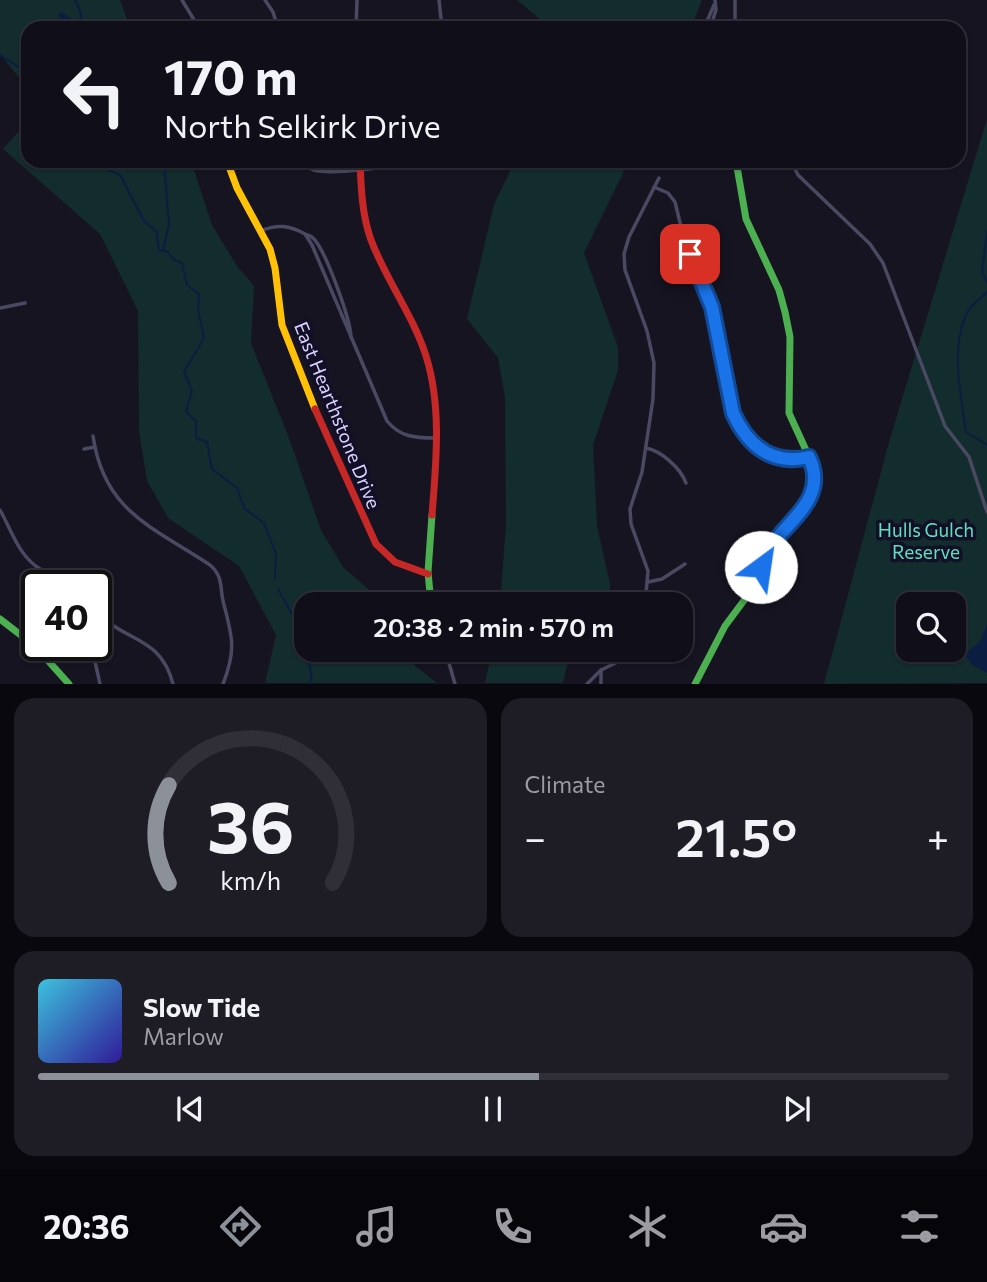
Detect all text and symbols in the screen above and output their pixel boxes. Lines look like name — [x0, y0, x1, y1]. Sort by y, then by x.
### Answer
text: 170 m — [164, 45, 297, 105]
icon: left — [49, 49, 140, 140]
text: North Selkirk Drive — [164, 105, 441, 145]
pin — [660, 224, 720, 284]
icon: arrive — [671, 235, 709, 273]
street label: East Hearthstone Drive — [290, 318, 386, 512]
park label: Hulls Gulch Reserve — [878, 518, 974, 563]
position arrow — [724, 530, 798, 604]
speed limit sign: 40 — [21, 570, 112, 661]
map controls — [896, 592, 966, 662]
button: search — [896, 592, 966, 662]
text: 20:38 · 2 min · 570 m — [373, 611, 614, 642]
text: Climate — [525, 770, 606, 798]
text: 36 — [207, 780, 294, 869]
text: 21.5° — [676, 804, 797, 868]
text: − — [525, 813, 546, 860]
text: + — [927, 813, 949, 860]
text: km/h — [220, 865, 281, 895]
text: Slow Tide — [143, 991, 260, 1022]
text: Marlow — [143, 1022, 224, 1050]
icon: previous — [171, 1090, 209, 1128]
icon: pause — [474, 1090, 512, 1128]
icon: next — [778, 1090, 816, 1128]
icon: directions — [216, 1202, 265, 1251]
icon: music — [352, 1202, 401, 1251]
icon: phone — [488, 1202, 537, 1251]
icon: climate — [623, 1202, 672, 1251]
icon: car — [759, 1202, 808, 1251]
icon: filters — [895, 1202, 944, 1251]
text: 20:36 — [43, 1206, 129, 1246]

